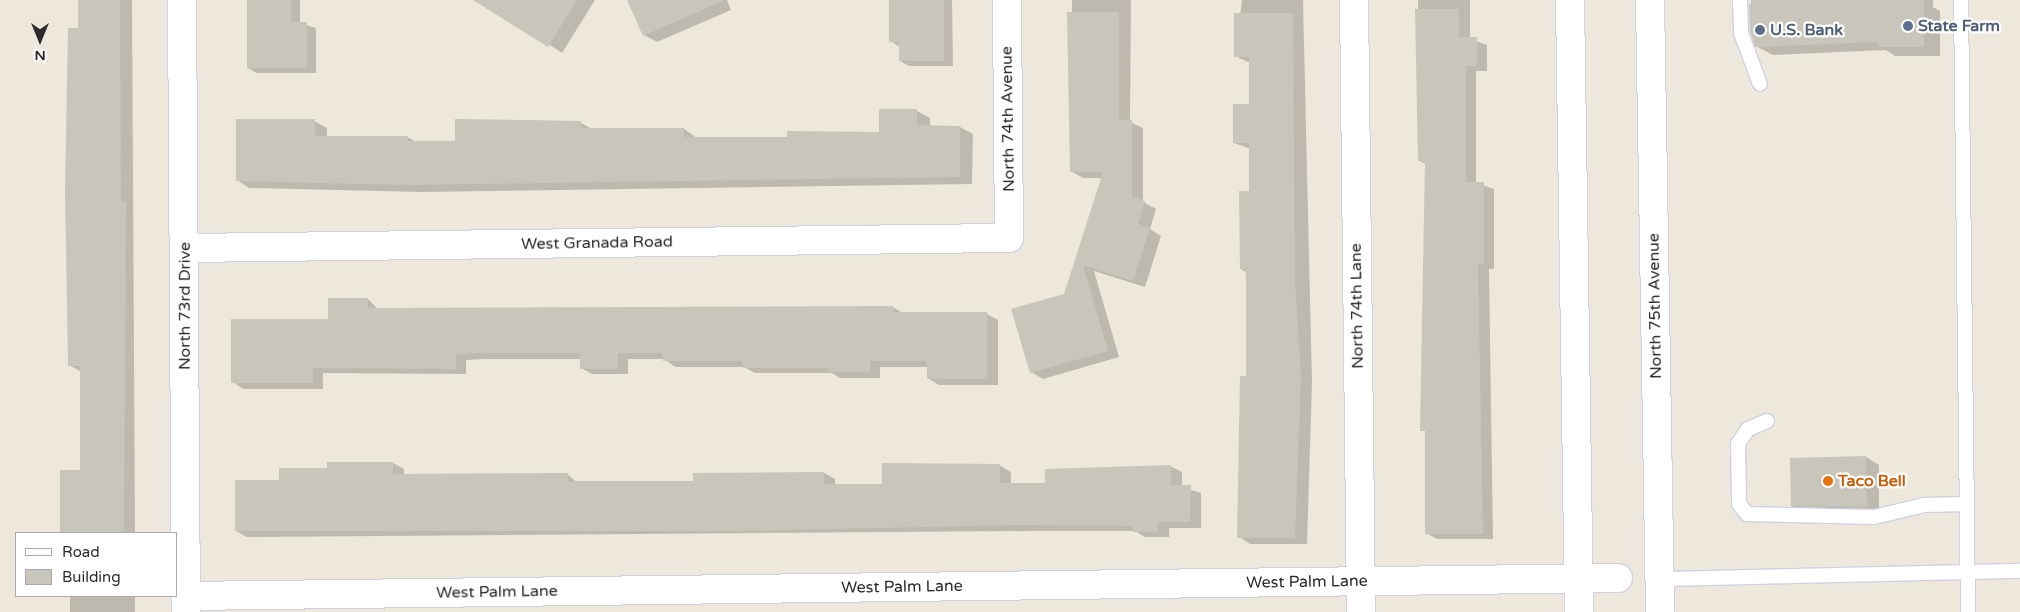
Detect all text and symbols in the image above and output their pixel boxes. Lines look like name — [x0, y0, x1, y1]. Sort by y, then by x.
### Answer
north arrow — [15, 15, 65, 65]
place label: State Farm — [1918, 16, 2000, 36]
place label: U.S. Bank — [1770, 20, 1843, 40]
marker: State Farm — [1902, 20, 1914, 32]
marker: U.S. Bank — [1754, 24, 1766, 36]
street label: North 74th Avenue — [997, 46, 1019, 192]
text: N — [34, 47, 46, 64]
street label: West Granada Road — [521, 232, 673, 254]
street label: North 75th Avenue — [1644, 233, 1666, 379]
street label: North 73rd Drive — [175, 242, 195, 370]
street label: North 74th Lane — [1346, 243, 1368, 369]
place label: Taco Bell — [1838, 471, 1906, 491]
marker: Taco Bell — [1822, 475, 1834, 487]
legend — [15, 532, 178, 597]
text: Road — [62, 543, 100, 561]
text: Building — [62, 568, 121, 586]
street label: West Palm Lane — [1246, 571, 1368, 593]
street label: West Palm Lane — [841, 576, 963, 598]
street label: West Palm Lane — [436, 581, 558, 603]

